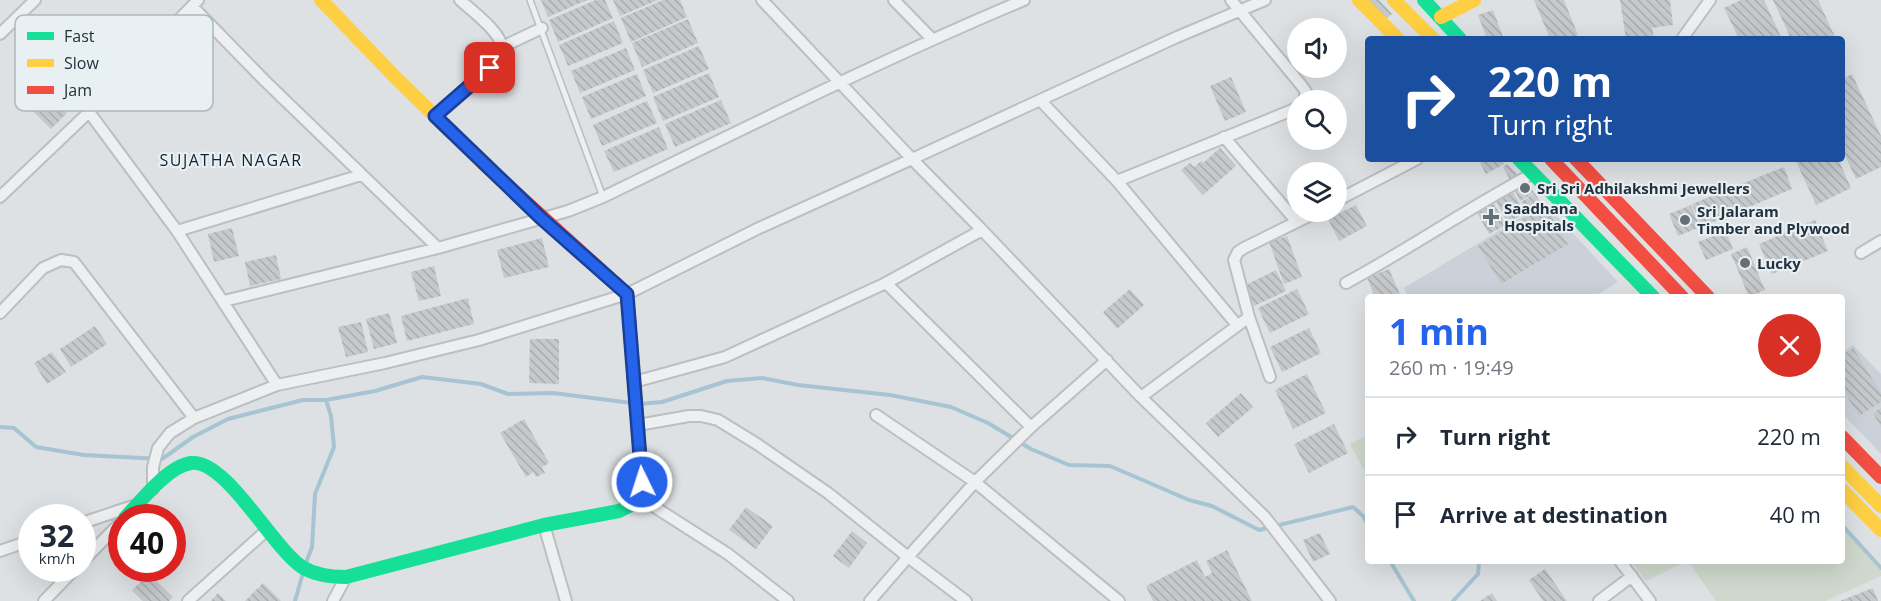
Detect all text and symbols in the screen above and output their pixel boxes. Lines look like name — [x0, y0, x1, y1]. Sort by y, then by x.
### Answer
legend — [15, 15, 213, 111]
map controls — [1287, 18, 1347, 222]
button: sound — [1287, 18, 1347, 78]
text: Fast — [64, 25, 95, 47]
pin — [464, 42, 515, 93]
icon: arrive — [473, 51, 506, 84]
text: Slow — [64, 52, 99, 74]
text: 220 m — [1488, 52, 1612, 109]
icon: right — [1389, 60, 1467, 138]
text: Jam — [62, 79, 92, 101]
button: search — [1287, 90, 1347, 150]
text: Turn right — [1488, 106, 1613, 143]
district label: SUJATHA NAGAR — [159, 149, 303, 171]
button: layers — [1287, 162, 1347, 222]
place label: Sri Sri Adhilakshmi Jewellers — [1537, 178, 1750, 198]
marker: Sri Sri Adhilakshmi Jewellers — [1518, 181, 1532, 195]
place label: Saadhana Hospitals — [1504, 198, 1578, 235]
place label: Sri Jalaram Timber and Plywood — [1697, 201, 1850, 238]
marker: Saadhana Hospitals — [1482, 208, 1500, 226]
marker: Sri Jalaram Timber and Plywood — [1678, 213, 1692, 227]
place label: Lucky — [1757, 253, 1801, 273]
marker: Lucky — [1738, 256, 1752, 270]
text: 1 min — [1389, 307, 1489, 356]
button: close — [1758, 314, 1821, 377]
text: 260 m · 19:49 — [1389, 354, 1514, 381]
icon: right — [1389, 420, 1422, 453]
text: Turn right — [1440, 421, 1551, 451]
text: 220 m — [1757, 421, 1821, 451]
position arrow — [610, 450, 674, 514]
icon: arrive — [1389, 498, 1422, 531]
text: Arrive at destination — [1440, 499, 1668, 529]
text: 40 m — [1770, 499, 1821, 529]
speed limit sign: 40 — [108, 504, 186, 582]
text: 32 — [40, 515, 74, 556]
text: km/h — [39, 548, 75, 568]

